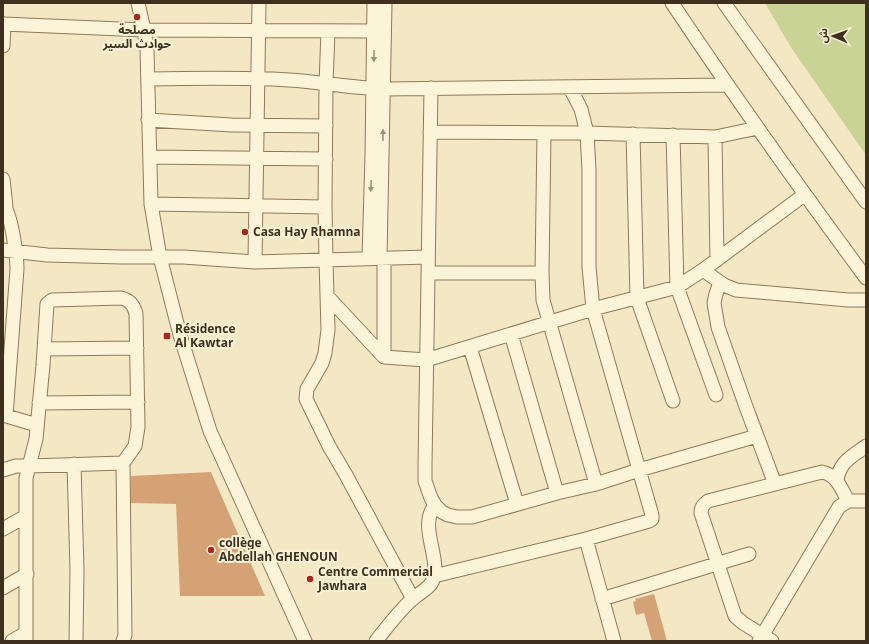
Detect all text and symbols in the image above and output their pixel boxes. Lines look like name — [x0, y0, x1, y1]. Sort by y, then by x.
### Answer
marker: مصلحة حوادث السير — [132, 12, 142, 22]
north arrow — [813, 16, 853, 56]
place label: مصلحة حوادث السير — [102, 18, 171, 57]
text: ش — [812, 28, 835, 44]
one-way arrow — [371, 50, 377, 63]
one-way arrow — [379, 129, 386, 141]
one-way arrow — [368, 180, 375, 192]
place label: Casa Hay Rhamna — [253, 220, 361, 245]
marker: Casa Hay Rhamna — [240, 227, 250, 237]
place label: Résidence Al Kawtar — [175, 317, 235, 356]
marker: Résidence Al Kawtar — [162, 331, 172, 341]
place label: collège Abdellah GHENOUN — [219, 531, 338, 570]
marker: collège Abdellah GHENOUN — [206, 545, 216, 555]
place label: Centre Commercial Jawhara — [317, 560, 433, 599]
marker: Centre Commercial Jawhara — [305, 574, 315, 584]

